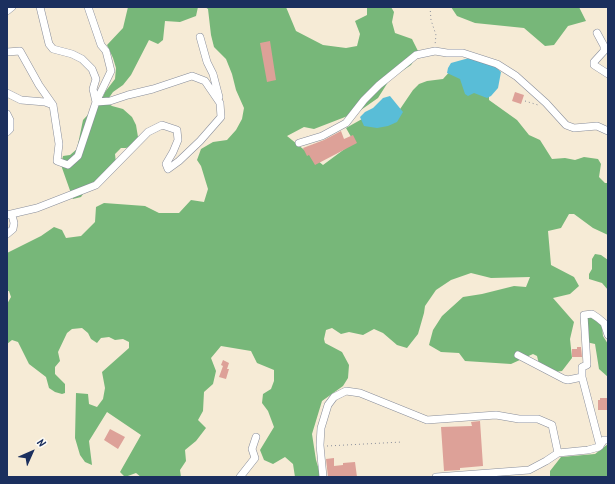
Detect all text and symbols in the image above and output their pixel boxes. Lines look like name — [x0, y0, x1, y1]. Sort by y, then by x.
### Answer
north arrow — [12, 432, 52, 472]
text: N — [32, 435, 49, 452]

